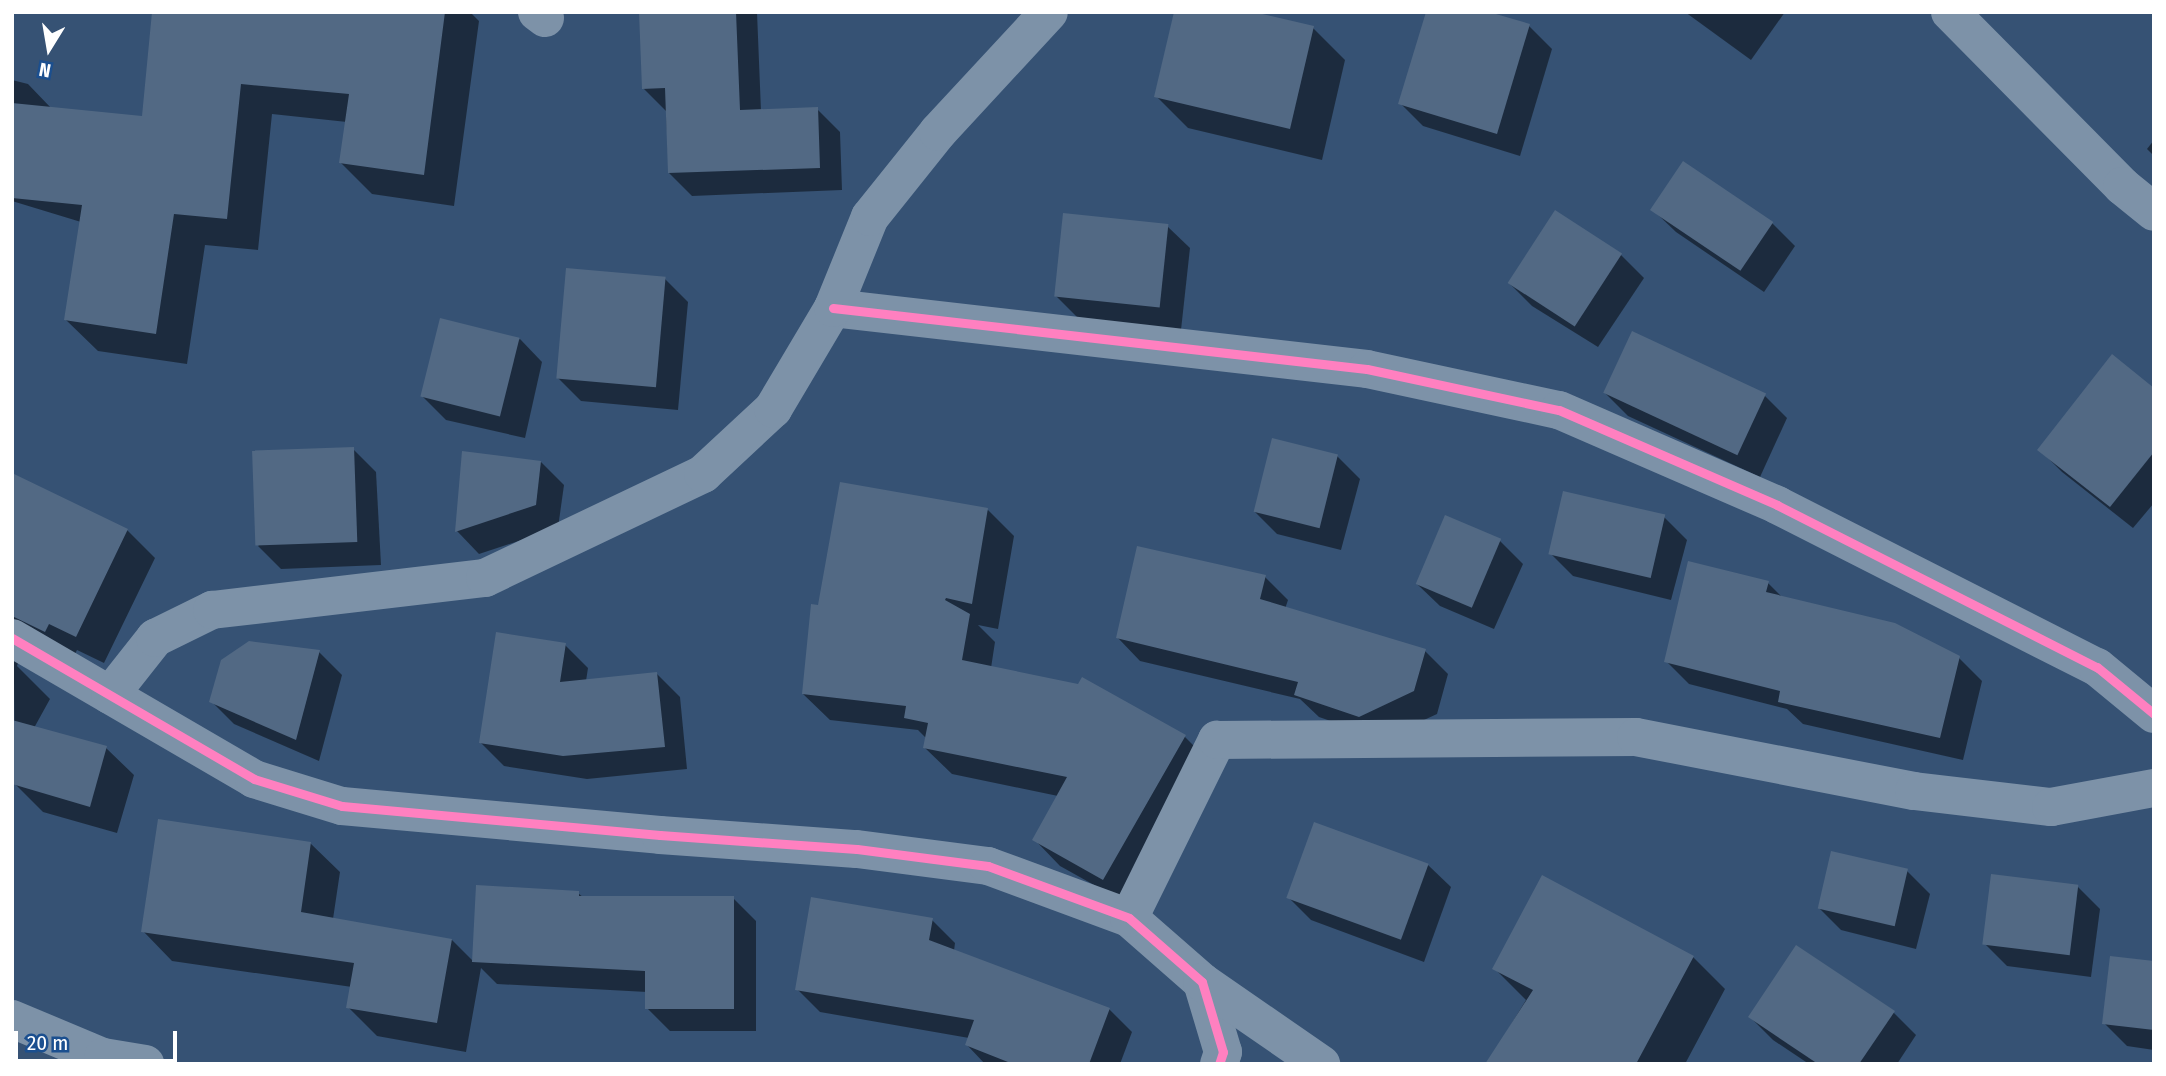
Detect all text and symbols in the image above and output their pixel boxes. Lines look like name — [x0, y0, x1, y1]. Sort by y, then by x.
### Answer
north arrow — [14, 14, 84, 84]
text: N — [37, 58, 53, 82]
scale bar — [18, 1016, 180, 1060]
text: 20 m — [27, 1030, 68, 1056]

